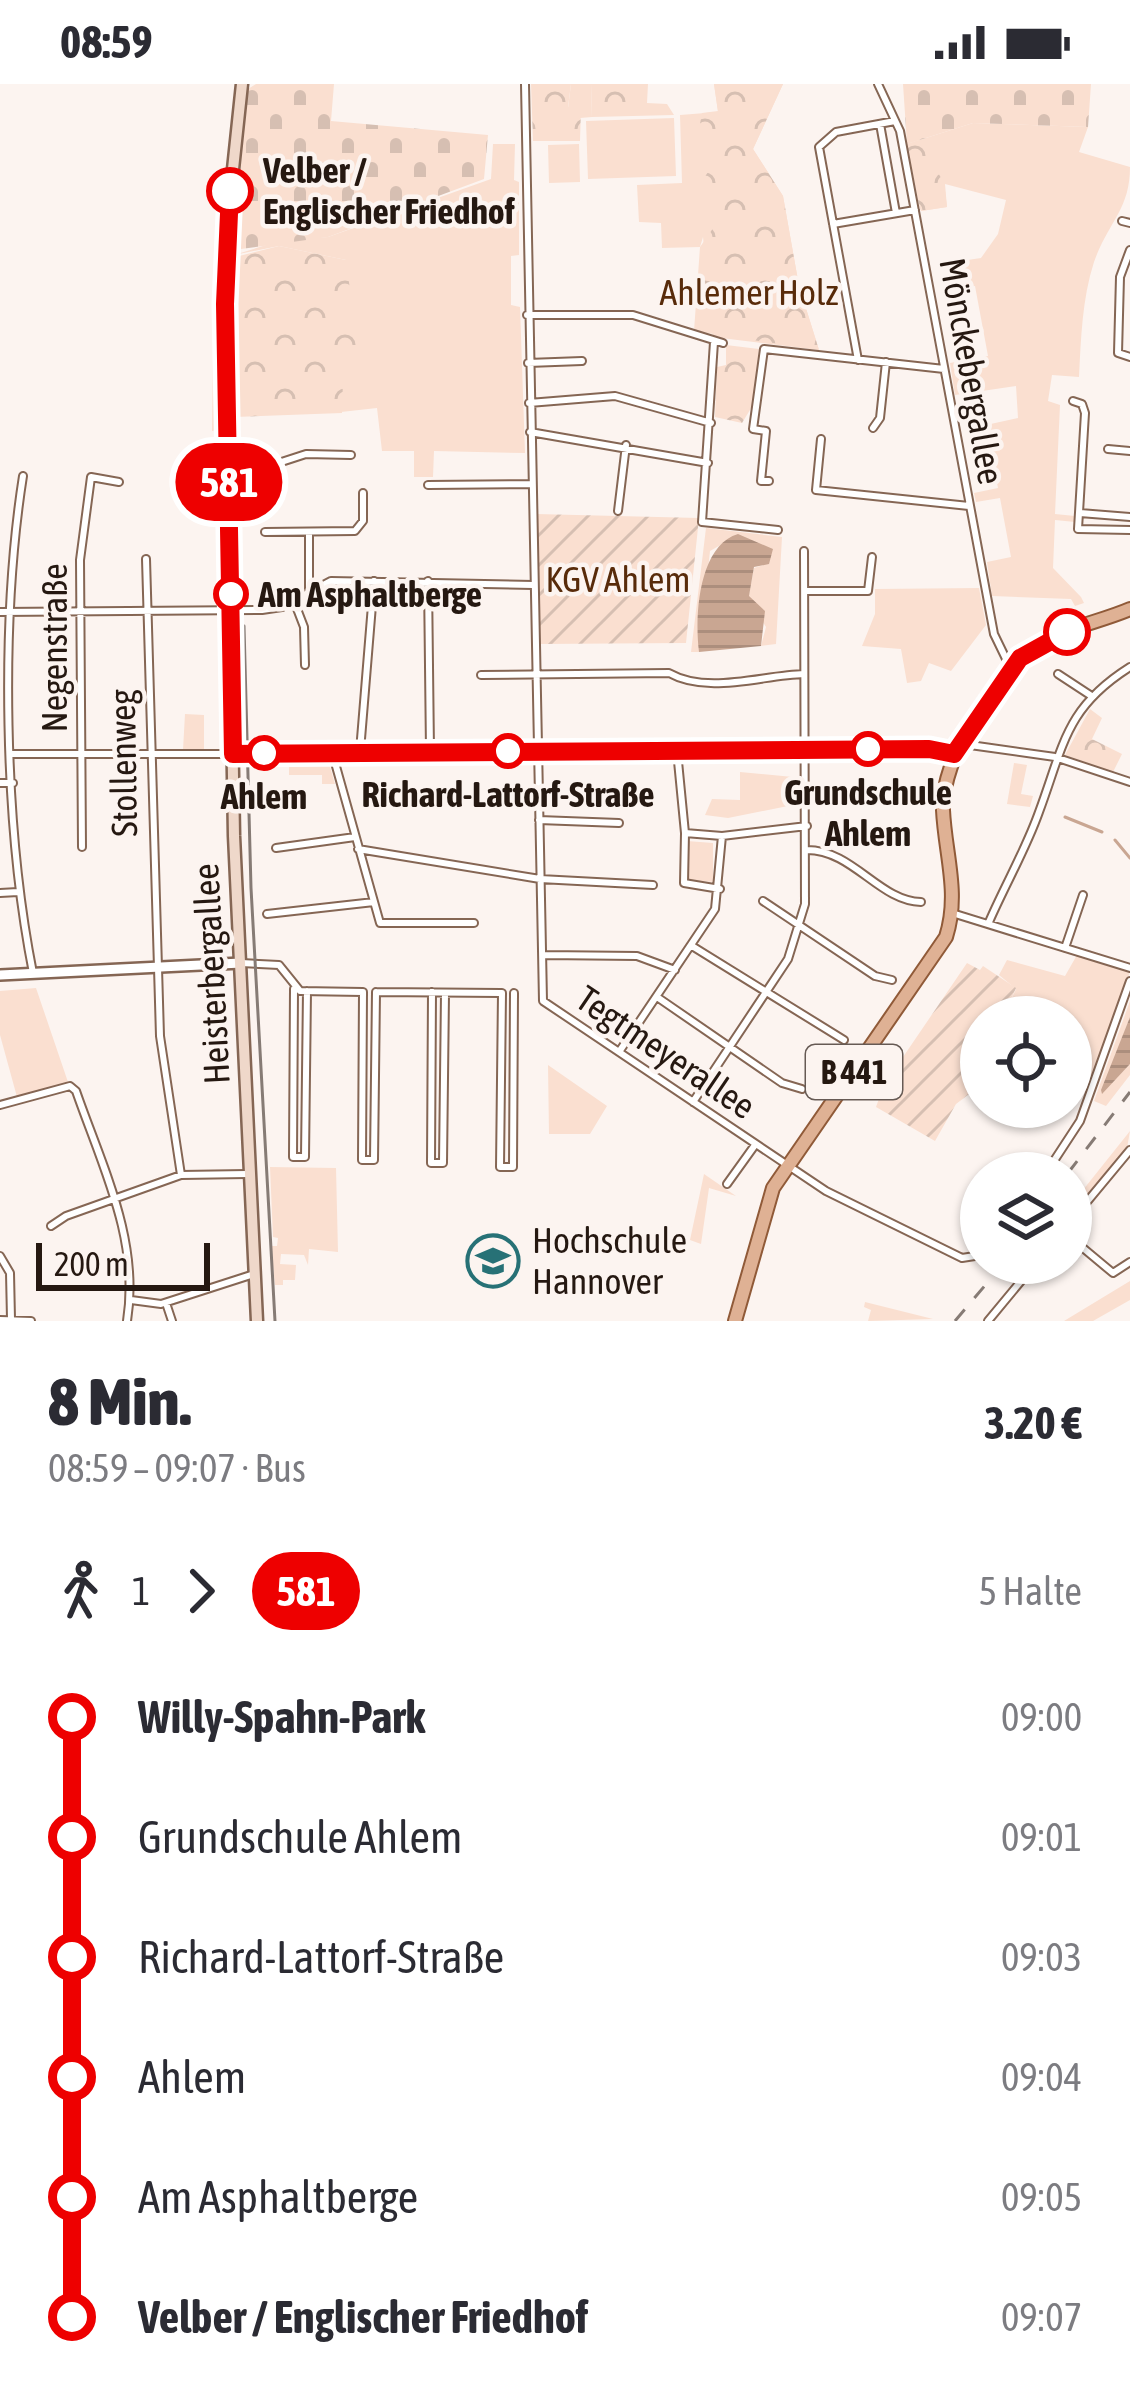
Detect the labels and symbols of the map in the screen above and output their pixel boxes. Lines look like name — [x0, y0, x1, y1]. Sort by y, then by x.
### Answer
place label: Velber / Englischer Friedhof — [262, 149, 516, 232]
marker: Velber / Englischer Friedhof — [208, 169, 252, 213]
street label: Mönckebergallee — [931, 255, 1013, 487]
park label: Ahlemer Holz — [660, 271, 838, 313]
line badge: 581 — [160, 443, 298, 521]
park label: KGV Ahlem — [546, 558, 690, 600]
street label: Negenstraße — [33, 563, 75, 733]
place label: Am Asphaltberge — [257, 573, 482, 615]
marker: Am Asphaltberge — [215, 578, 247, 610]
unlabelled marker — [1045, 610, 1089, 654]
street label: Stollenweg — [101, 688, 145, 837]
marker: Grundschule Ahlem — [852, 733, 884, 765]
marker: Richard-Lattorf-Straße — [492, 735, 524, 767]
marker: Ahlem — [248, 737, 280, 769]
place label: Grundschule Ahlem — [784, 771, 952, 854]
place label: Richard-Lattorf-Straße — [361, 773, 655, 815]
place label: Ahlem — [220, 775, 307, 817]
street label: Heisterbergallee — [184, 863, 238, 1085]
street label: Tegtmeyerallee — [569, 977, 763, 1127]
road number: B 441 — [806, 1045, 902, 1099]
place label: Hochschule Hannover — [532, 1219, 687, 1302]
school or university icon: Hochschule Hannover — [465, 1233, 521, 1289]
scale bar — [36, 1237, 210, 1290]

